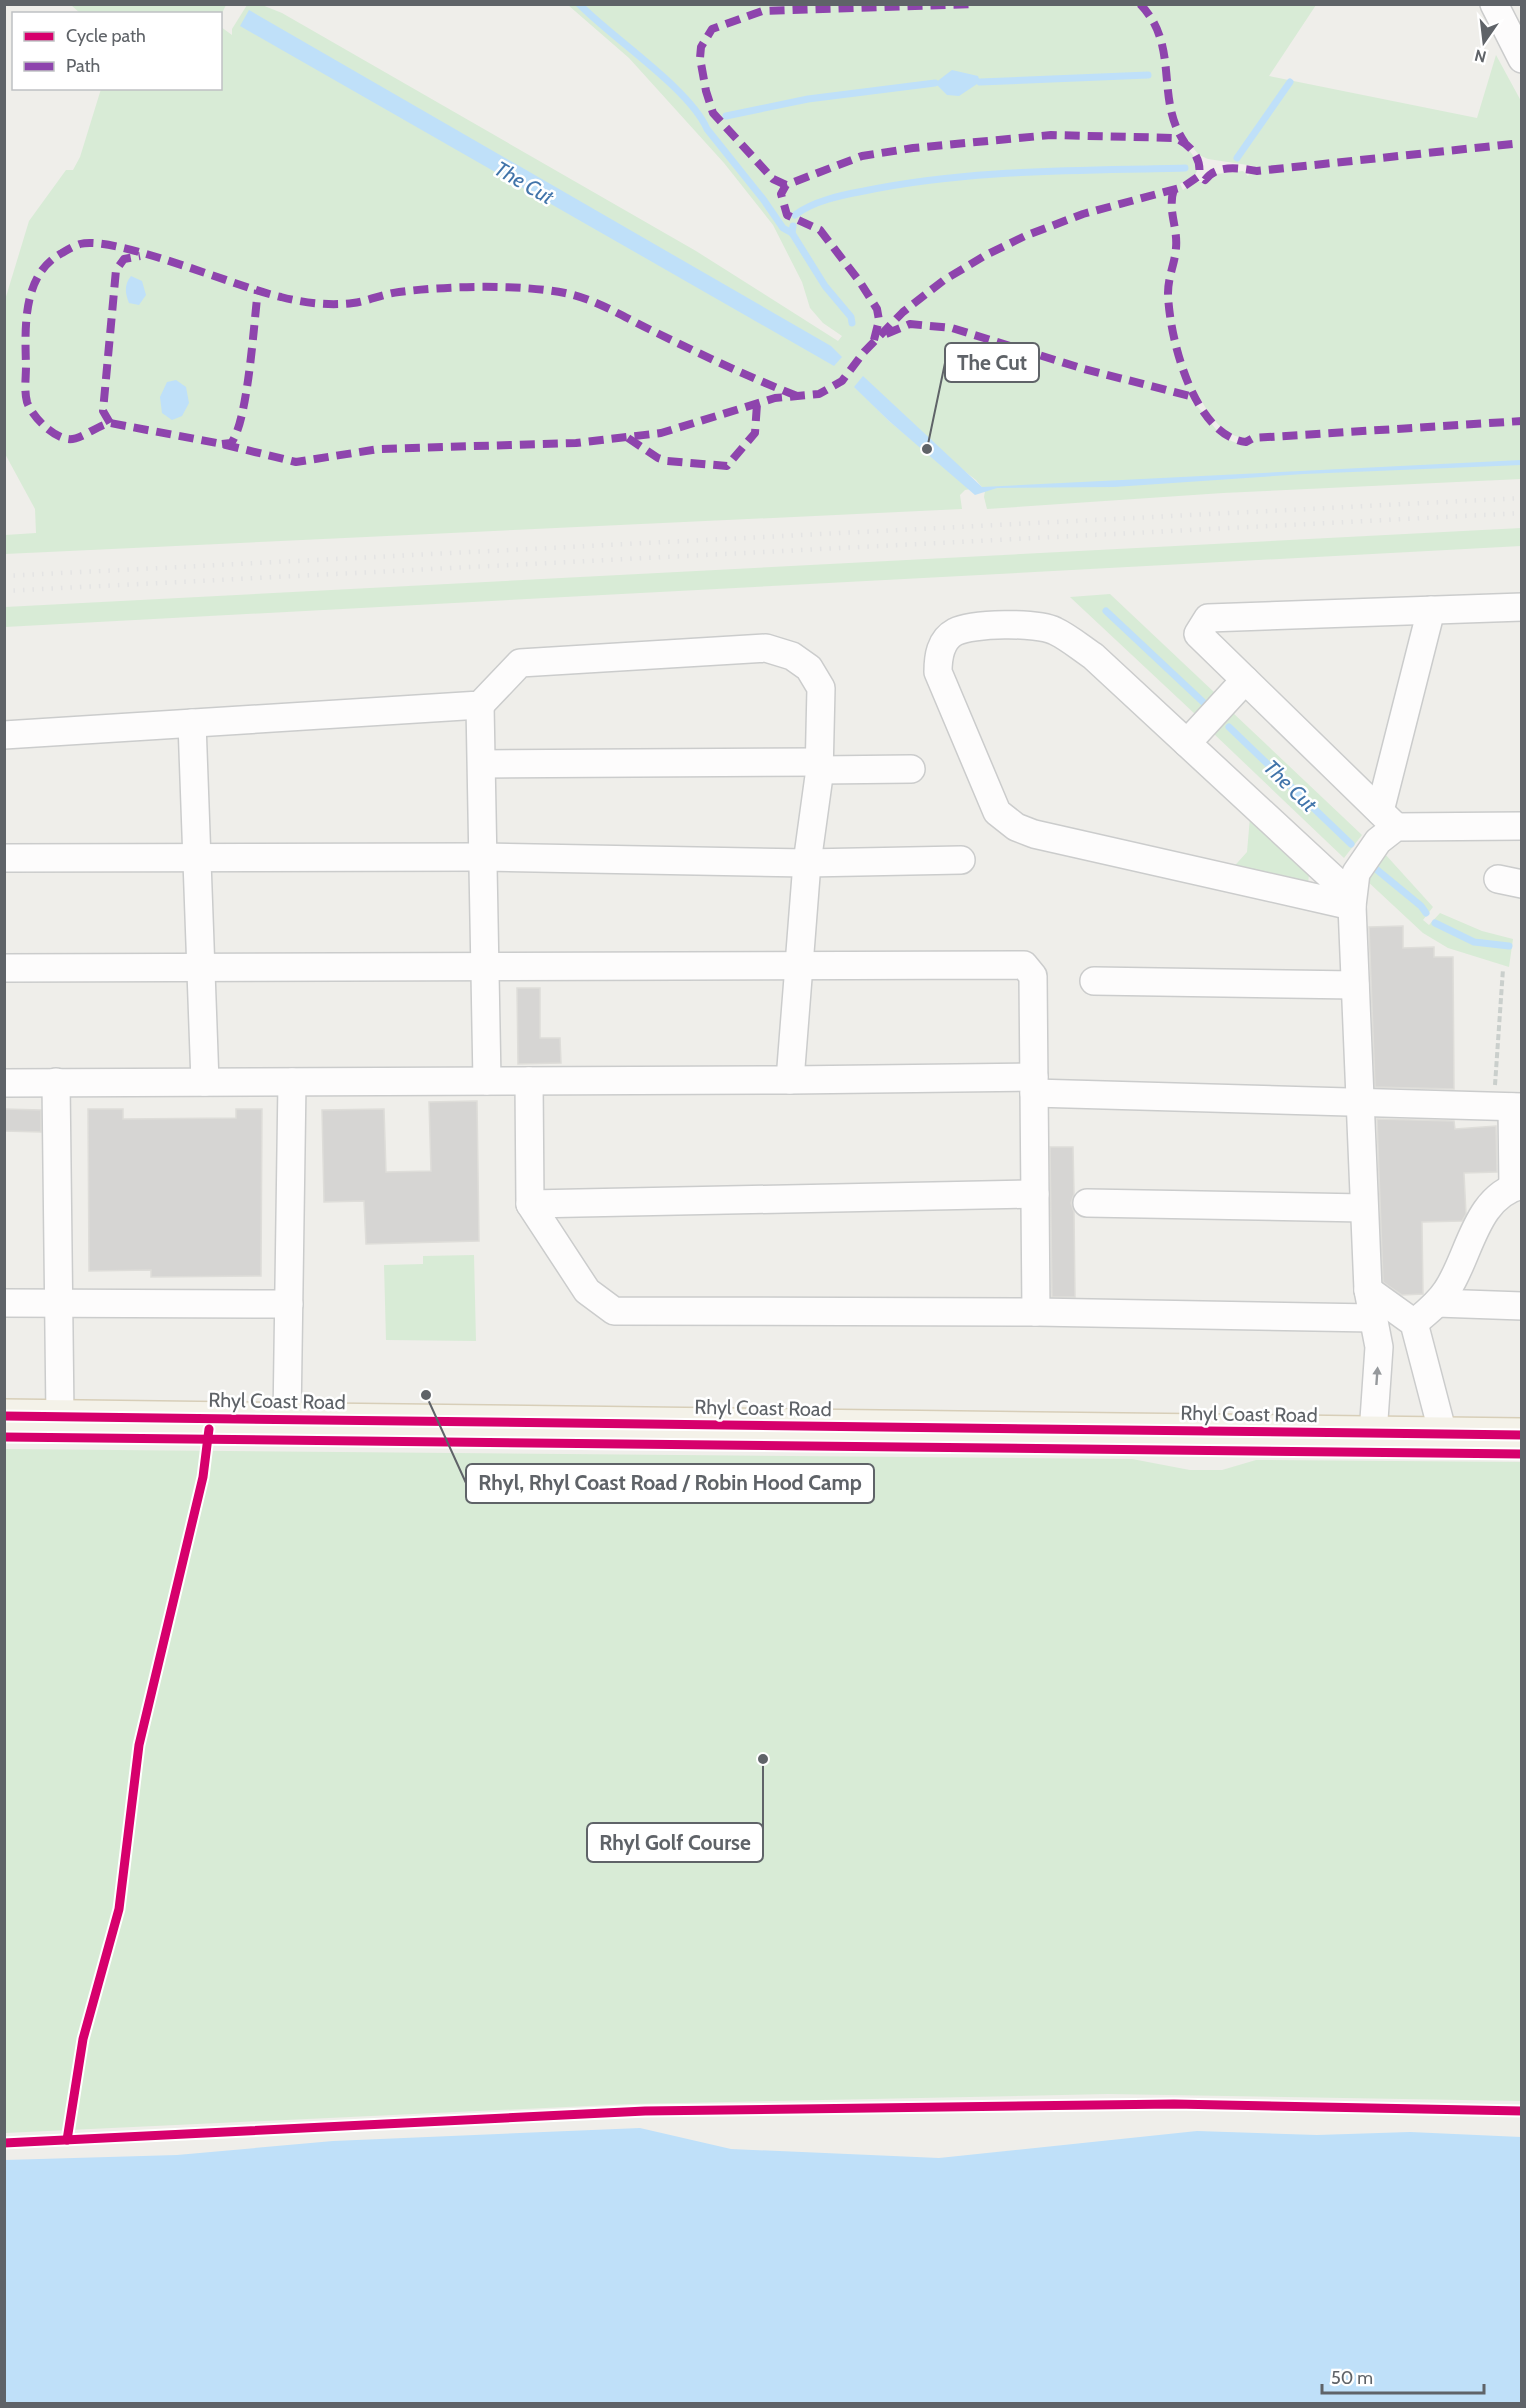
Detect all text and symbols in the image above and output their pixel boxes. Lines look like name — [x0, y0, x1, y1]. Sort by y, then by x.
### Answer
legend — [12, 12, 222, 90]
north arrow — [1454, 12, 1514, 72]
text: Cycle path — [66, 25, 146, 47]
text: N — [1473, 45, 1488, 67]
text: Path — [66, 55, 100, 77]
water label: The Cut — [490, 156, 559, 210]
callout: The Cut — [945, 343, 1039, 382]
text: The Cut — [957, 350, 1027, 375]
water label: The Cut — [1259, 754, 1322, 817]
one-way arrow — [1372, 1366, 1382, 1385]
street label: Rhyl Coast Road — [208, 1388, 346, 1414]
street label: Rhyl Coast Road — [694, 1395, 832, 1421]
street label: Rhyl Coast Road — [1180, 1401, 1318, 1427]
callout: Rhyl, Rhyl Coast Road / Robin Hood Camp — [466, 1464, 874, 1503]
text: Rhyl, Rhyl Coast Road / Robin Hood Camp — [478, 1470, 862, 1495]
callout: Rhyl Golf Course — [587, 1823, 763, 1862]
text: Rhyl Golf Course — [599, 1830, 751, 1855]
scale bar — [1322, 2357, 1484, 2395]
text: 50 m — [1331, 2367, 1373, 2389]

